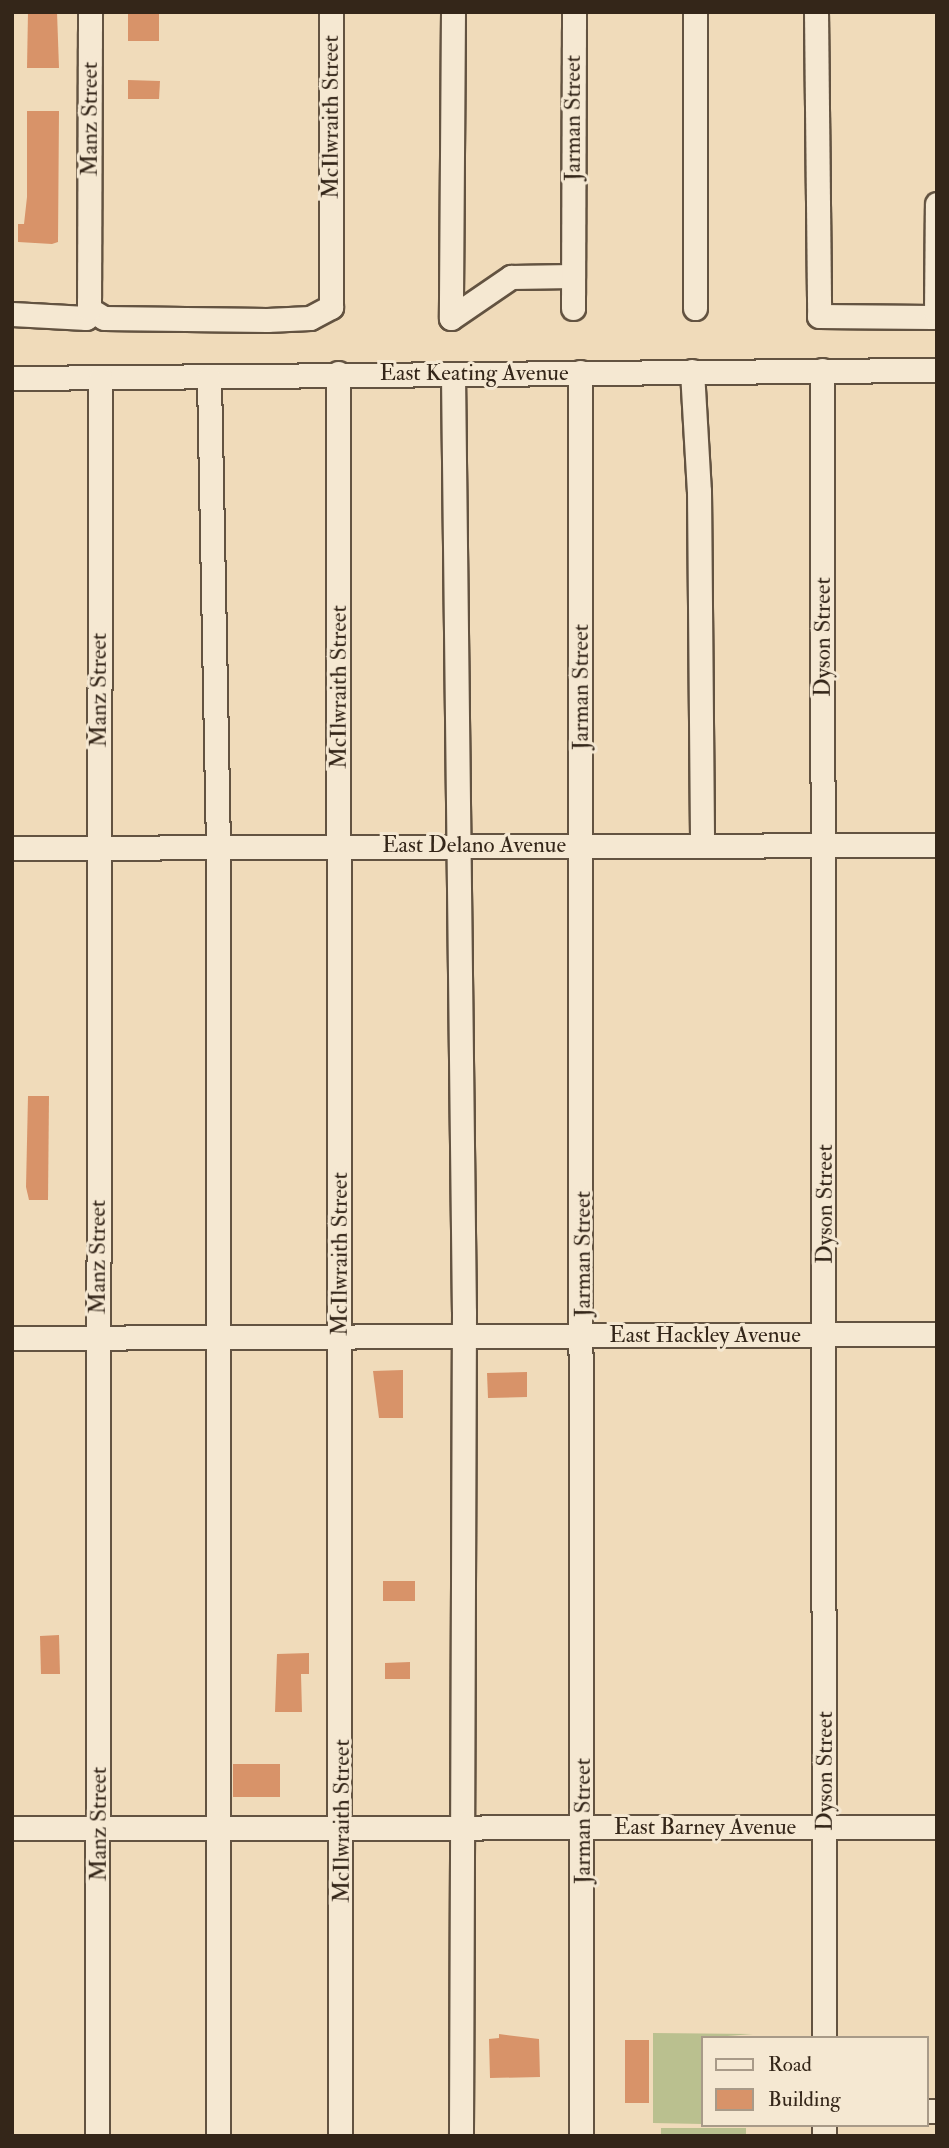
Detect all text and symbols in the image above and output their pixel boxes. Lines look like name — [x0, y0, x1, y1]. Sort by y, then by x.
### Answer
street label: McIlwraith Street — [317, 35, 345, 199]
street label: Jarman Street — [559, 55, 587, 181]
street label: Manz Street — [76, 62, 104, 176]
street label: East Keating Avenue — [379, 359, 569, 387]
street label: Dyson Street — [809, 577, 837, 697]
street label: McIlwraith Street — [325, 605, 353, 769]
street label: Jarman Street — [567, 624, 595, 750]
street label: Manz Street — [85, 633, 113, 747]
street label: East Delano Avenue — [382, 831, 566, 859]
street label: Dyson Street — [811, 1144, 839, 1264]
street label: McIlwraith Street — [326, 1172, 354, 1336]
street label: Jarman Street — [569, 1191, 597, 1317]
street label: Manz Street — [84, 1200, 112, 1314]
street label: East Hackley Avenue — [609, 1321, 801, 1349]
street label: Dyson Street — [811, 1711, 839, 1831]
street label: McIlwraith Street — [328, 1739, 356, 1903]
street label: Jarman Street — [569, 1758, 597, 1884]
street label: Manz Street — [85, 1767, 113, 1881]
street label: East Barney Avenue — [614, 1813, 796, 1841]
legend — [701, 2036, 928, 2127]
text: Road — [768, 2051, 812, 2078]
text: Building — [768, 2086, 841, 2113]

